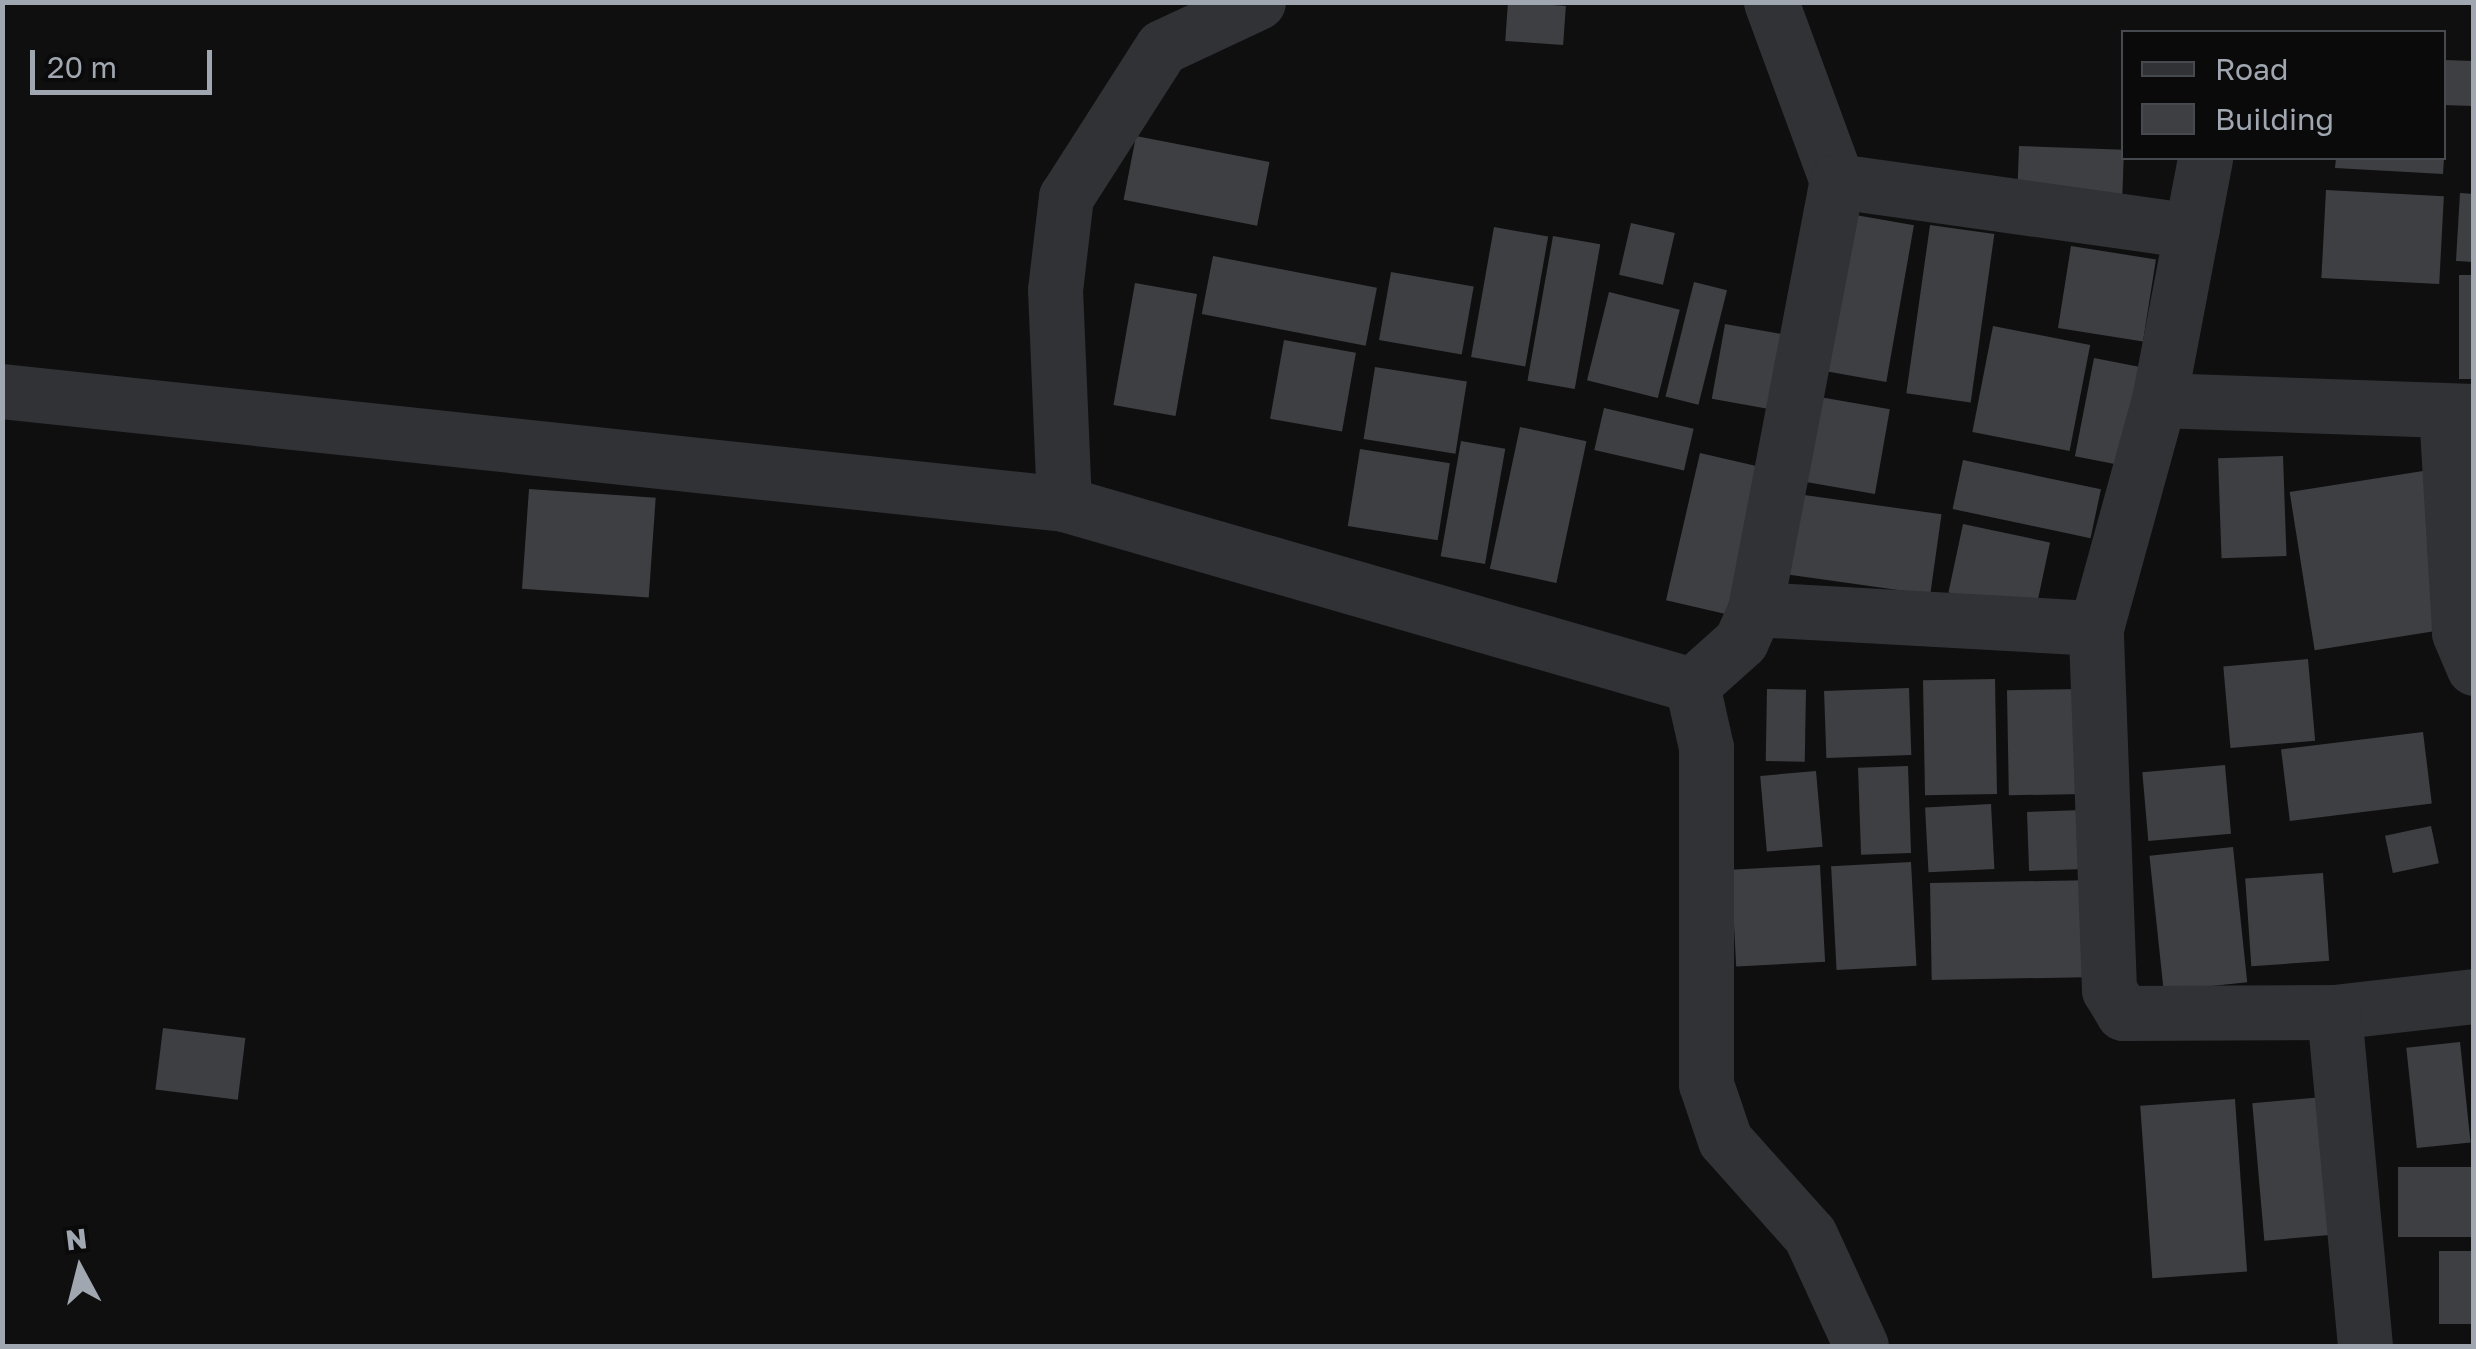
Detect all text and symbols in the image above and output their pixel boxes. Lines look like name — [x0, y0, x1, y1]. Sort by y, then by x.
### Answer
scale bar — [35, 30, 218, 92]
legend — [2121, 30, 2446, 160]
text: 20 m — [47, 49, 117, 85]
text: Road — [2215, 51, 2289, 87]
text: Building — [2215, 101, 2334, 137]
north arrow — [30, 1219, 130, 1319]
text: N — [64, 1221, 89, 1256]

